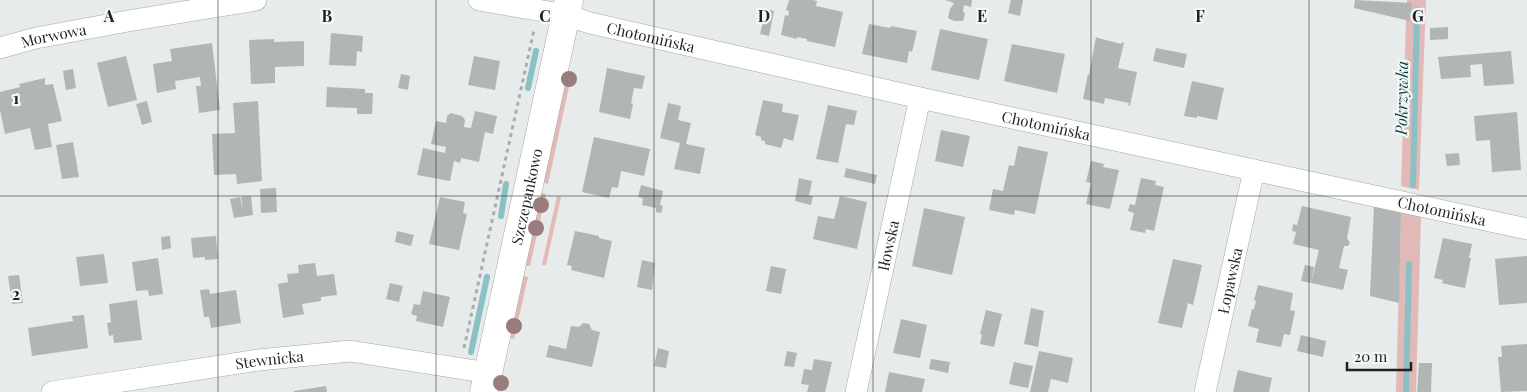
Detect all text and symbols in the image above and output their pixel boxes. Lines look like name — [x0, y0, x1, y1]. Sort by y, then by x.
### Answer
text: A — [103, 5, 115, 26]
text: B — [322, 5, 333, 26]
text: C — [539, 5, 551, 26]
text: D — [758, 5, 770, 26]
text: E — [977, 5, 987, 26]
text: F — [1195, 5, 1205, 26]
text: G — [1412, 5, 1424, 26]
street label: Chotomińska — [605, 17, 697, 57]
street label: Morwowa — [18, 19, 88, 52]
water label: Pokrzywka — [1390, 61, 1412, 136]
text: 1 — [13, 87, 19, 108]
street label: Chotomińska — [1000, 106, 1093, 145]
street label: Szczepankowo — [506, 146, 547, 247]
street label: Chotomińska — [1396, 191, 1489, 230]
street label: Iłowska — [873, 218, 903, 273]
street label: Łopawska — [1213, 245, 1247, 316]
text: 2 — [12, 283, 20, 304]
scale bar — [1347, 340, 1411, 372]
street label: Stewnicka — [234, 346, 305, 374]
text: 20 m — [1354, 346, 1388, 366]

